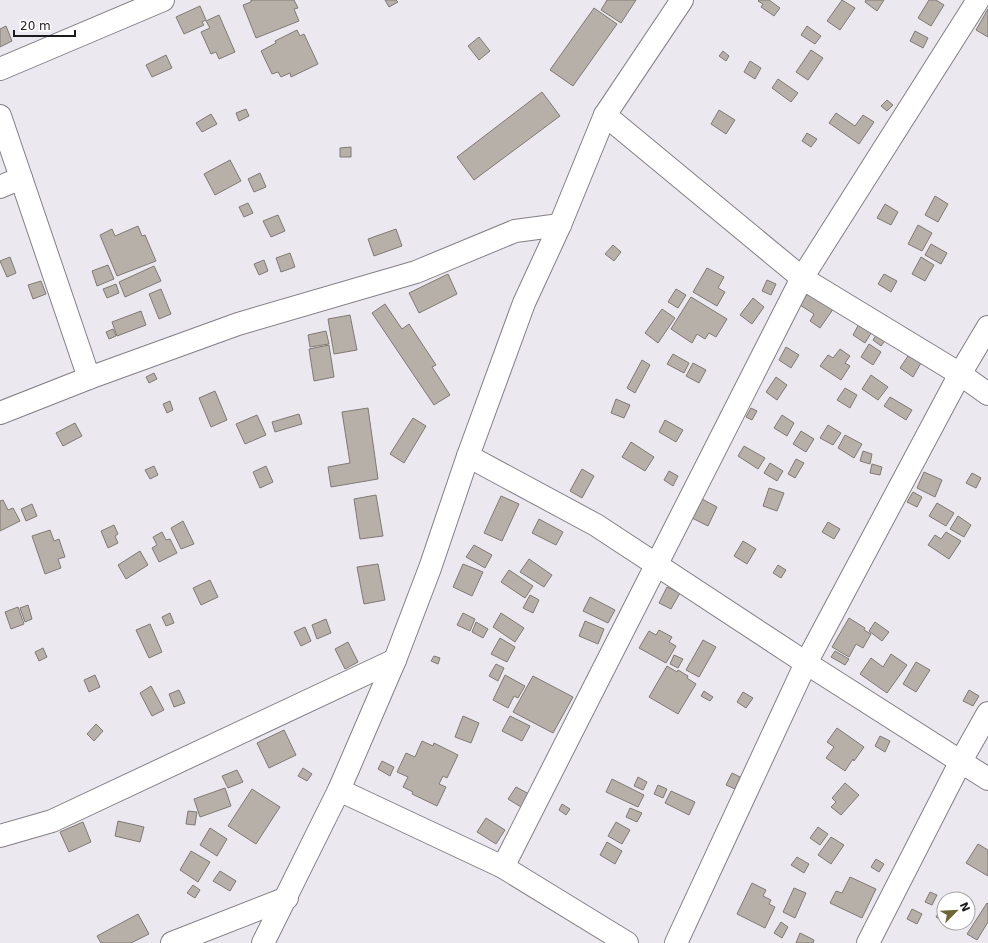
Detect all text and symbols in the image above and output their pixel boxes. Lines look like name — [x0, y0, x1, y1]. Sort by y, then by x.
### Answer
scale bar — [14, 12, 75, 38]
text: 20 m — [20, 19, 51, 33]
north arrow — [936, 891, 976, 931]
text: N — [957, 900, 972, 914]

